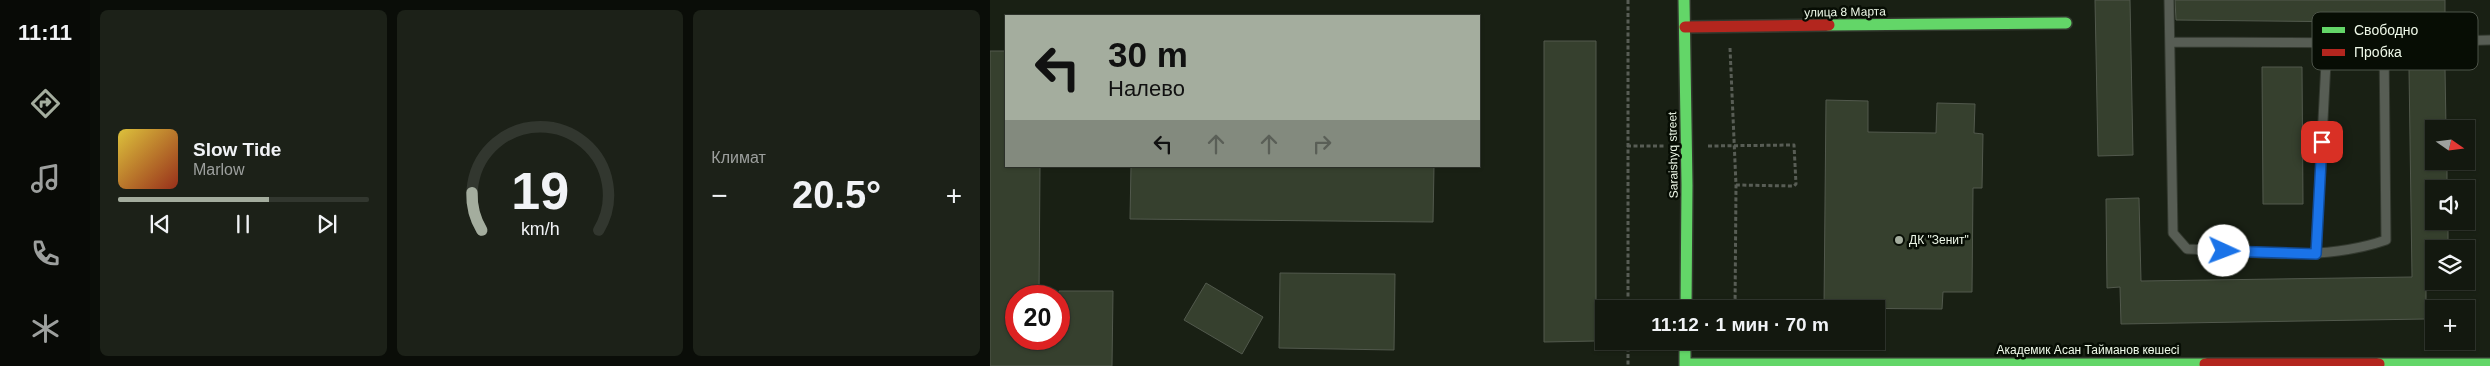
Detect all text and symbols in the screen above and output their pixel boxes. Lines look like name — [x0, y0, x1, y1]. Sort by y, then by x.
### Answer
street label: улица 8 Марта — [1804, 4, 1886, 20]
legend — [2312, 12, 2478, 70]
text: 11:11 — [18, 20, 72, 45]
text: Свободно — [2354, 22, 2419, 38]
icon: left — [1025, 35, 1090, 100]
text: 30 m — [1108, 35, 1188, 74]
text: Пробка — [2354, 44, 2402, 60]
text: Налево — [1108, 76, 1185, 101]
icon: directions — [28, 86, 63, 121]
street label: Saraishyq street — [1665, 111, 1681, 198]
north arrow — [2425, 120, 2475, 170]
map controls — [2425, 120, 2475, 350]
pin — [2301, 121, 2343, 163]
icon: arrive — [2308, 128, 2336, 156]
icon: left — [1149, 130, 1177, 158]
icon: ahead — [1202, 130, 1230, 158]
icon: ahead — [1255, 130, 1283, 158]
icon: right — [1308, 130, 1336, 158]
text: Slow Tide — [193, 139, 281, 160]
text: Климат — [711, 149, 766, 166]
icon: music — [28, 161, 63, 196]
text: Marlow — [193, 161, 245, 178]
text: 19 — [511, 162, 569, 220]
text: 20.5° — [792, 174, 881, 216]
text: − — [711, 180, 728, 211]
text: + — [946, 180, 962, 211]
button: sound — [2425, 180, 2475, 230]
icon: previous — [146, 210, 174, 238]
icon: pause — [229, 210, 257, 238]
icon: next — [313, 210, 341, 238]
text: km/h — [521, 219, 559, 239]
position arrow — [2197, 224, 2249, 276]
place label: ДК "Зенит" — [1909, 233, 1969, 247]
marker: ДК "Зенит" — [1893, 234, 1905, 246]
icon: phone — [28, 236, 63, 271]
button: layers — [2425, 240, 2475, 290]
speed limit sign: 20 — [1005, 285, 1070, 350]
button: + — [2425, 300, 2475, 350]
icon: climate — [28, 311, 63, 346]
text: 11:12 · 1 мин · 70 m — [1651, 314, 1829, 335]
street label: Академик Асан Тайманов көшесі — [1996, 343, 2180, 357]

